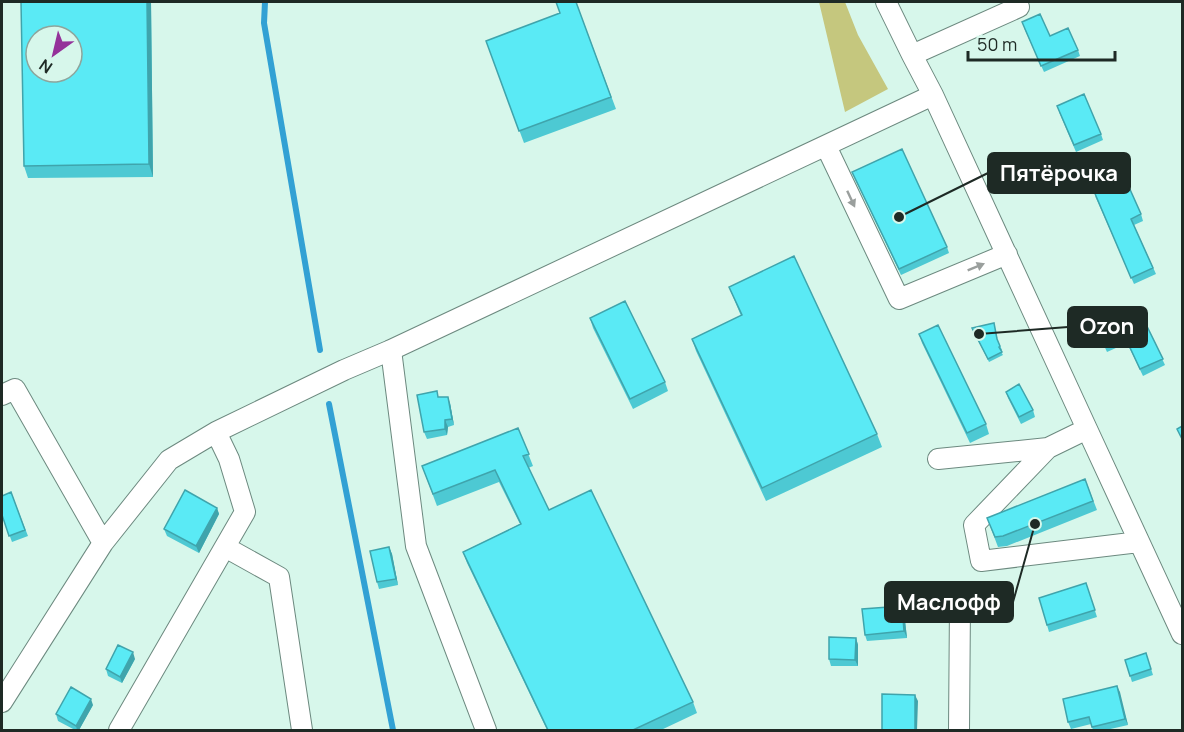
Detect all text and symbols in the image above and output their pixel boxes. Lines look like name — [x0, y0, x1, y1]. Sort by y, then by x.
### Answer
north arrow — [24, 24, 84, 84]
scale bar — [968, 24, 1115, 62]
text: 50 m — [977, 32, 1017, 56]
text: N — [35, 54, 57, 79]
callout: Пятёрочка — [988, 153, 1130, 193]
text: Пятёрочка — [1000, 158, 1118, 188]
one-way arrow — [847, 190, 856, 207]
one-way arrow — [967, 262, 985, 271]
callout: Ozon — [1068, 307, 1147, 347]
text: Ozon — [1080, 311, 1134, 341]
callout: Маслофф — [885, 582, 1013, 622]
text: Маслофф — [897, 587, 1001, 617]

